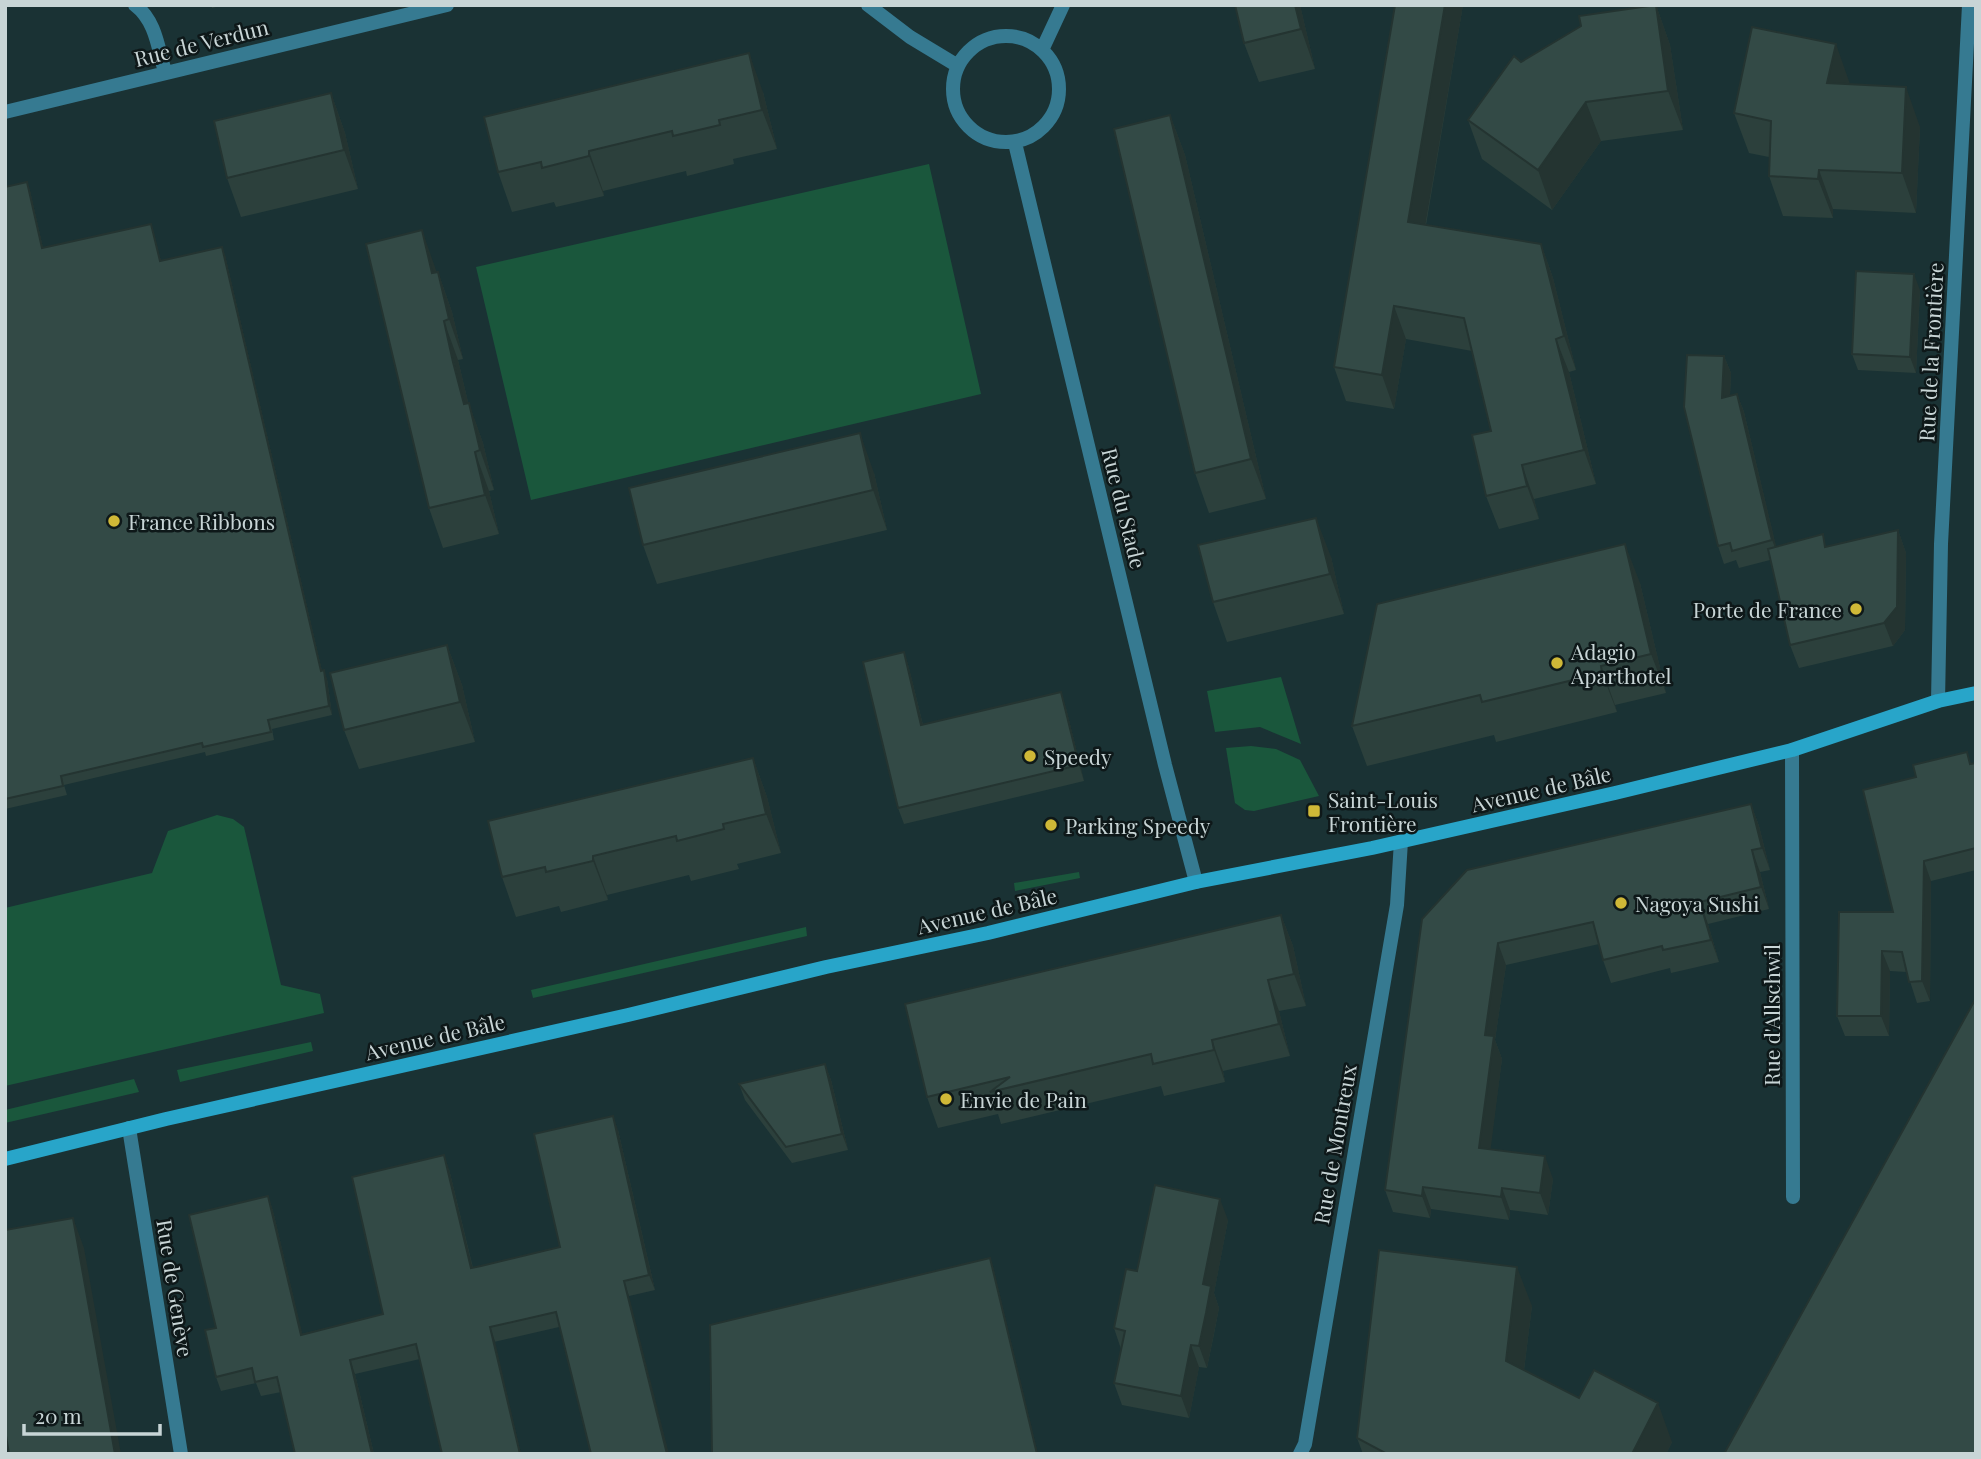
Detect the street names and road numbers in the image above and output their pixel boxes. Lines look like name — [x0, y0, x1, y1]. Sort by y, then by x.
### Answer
street label: Rue de Verdun — [131, 12, 272, 72]
street label: Rue de la Frontière — [1911, 262, 1949, 442]
street label: Rue du Stade — [1096, 445, 1154, 571]
street label: Avenue de Bâle — [1467, 758, 1614, 818]
street label: Avenue de Bâle — [913, 880, 1060, 940]
street label: Rue d'Allschwil — [1757, 944, 1785, 1086]
street label: Avenue de Bâle — [361, 1006, 508, 1066]
street label: Rue de Montreux — [1306, 1062, 1362, 1226]
street label: Rue de Genève — [151, 1217, 201, 1359]

